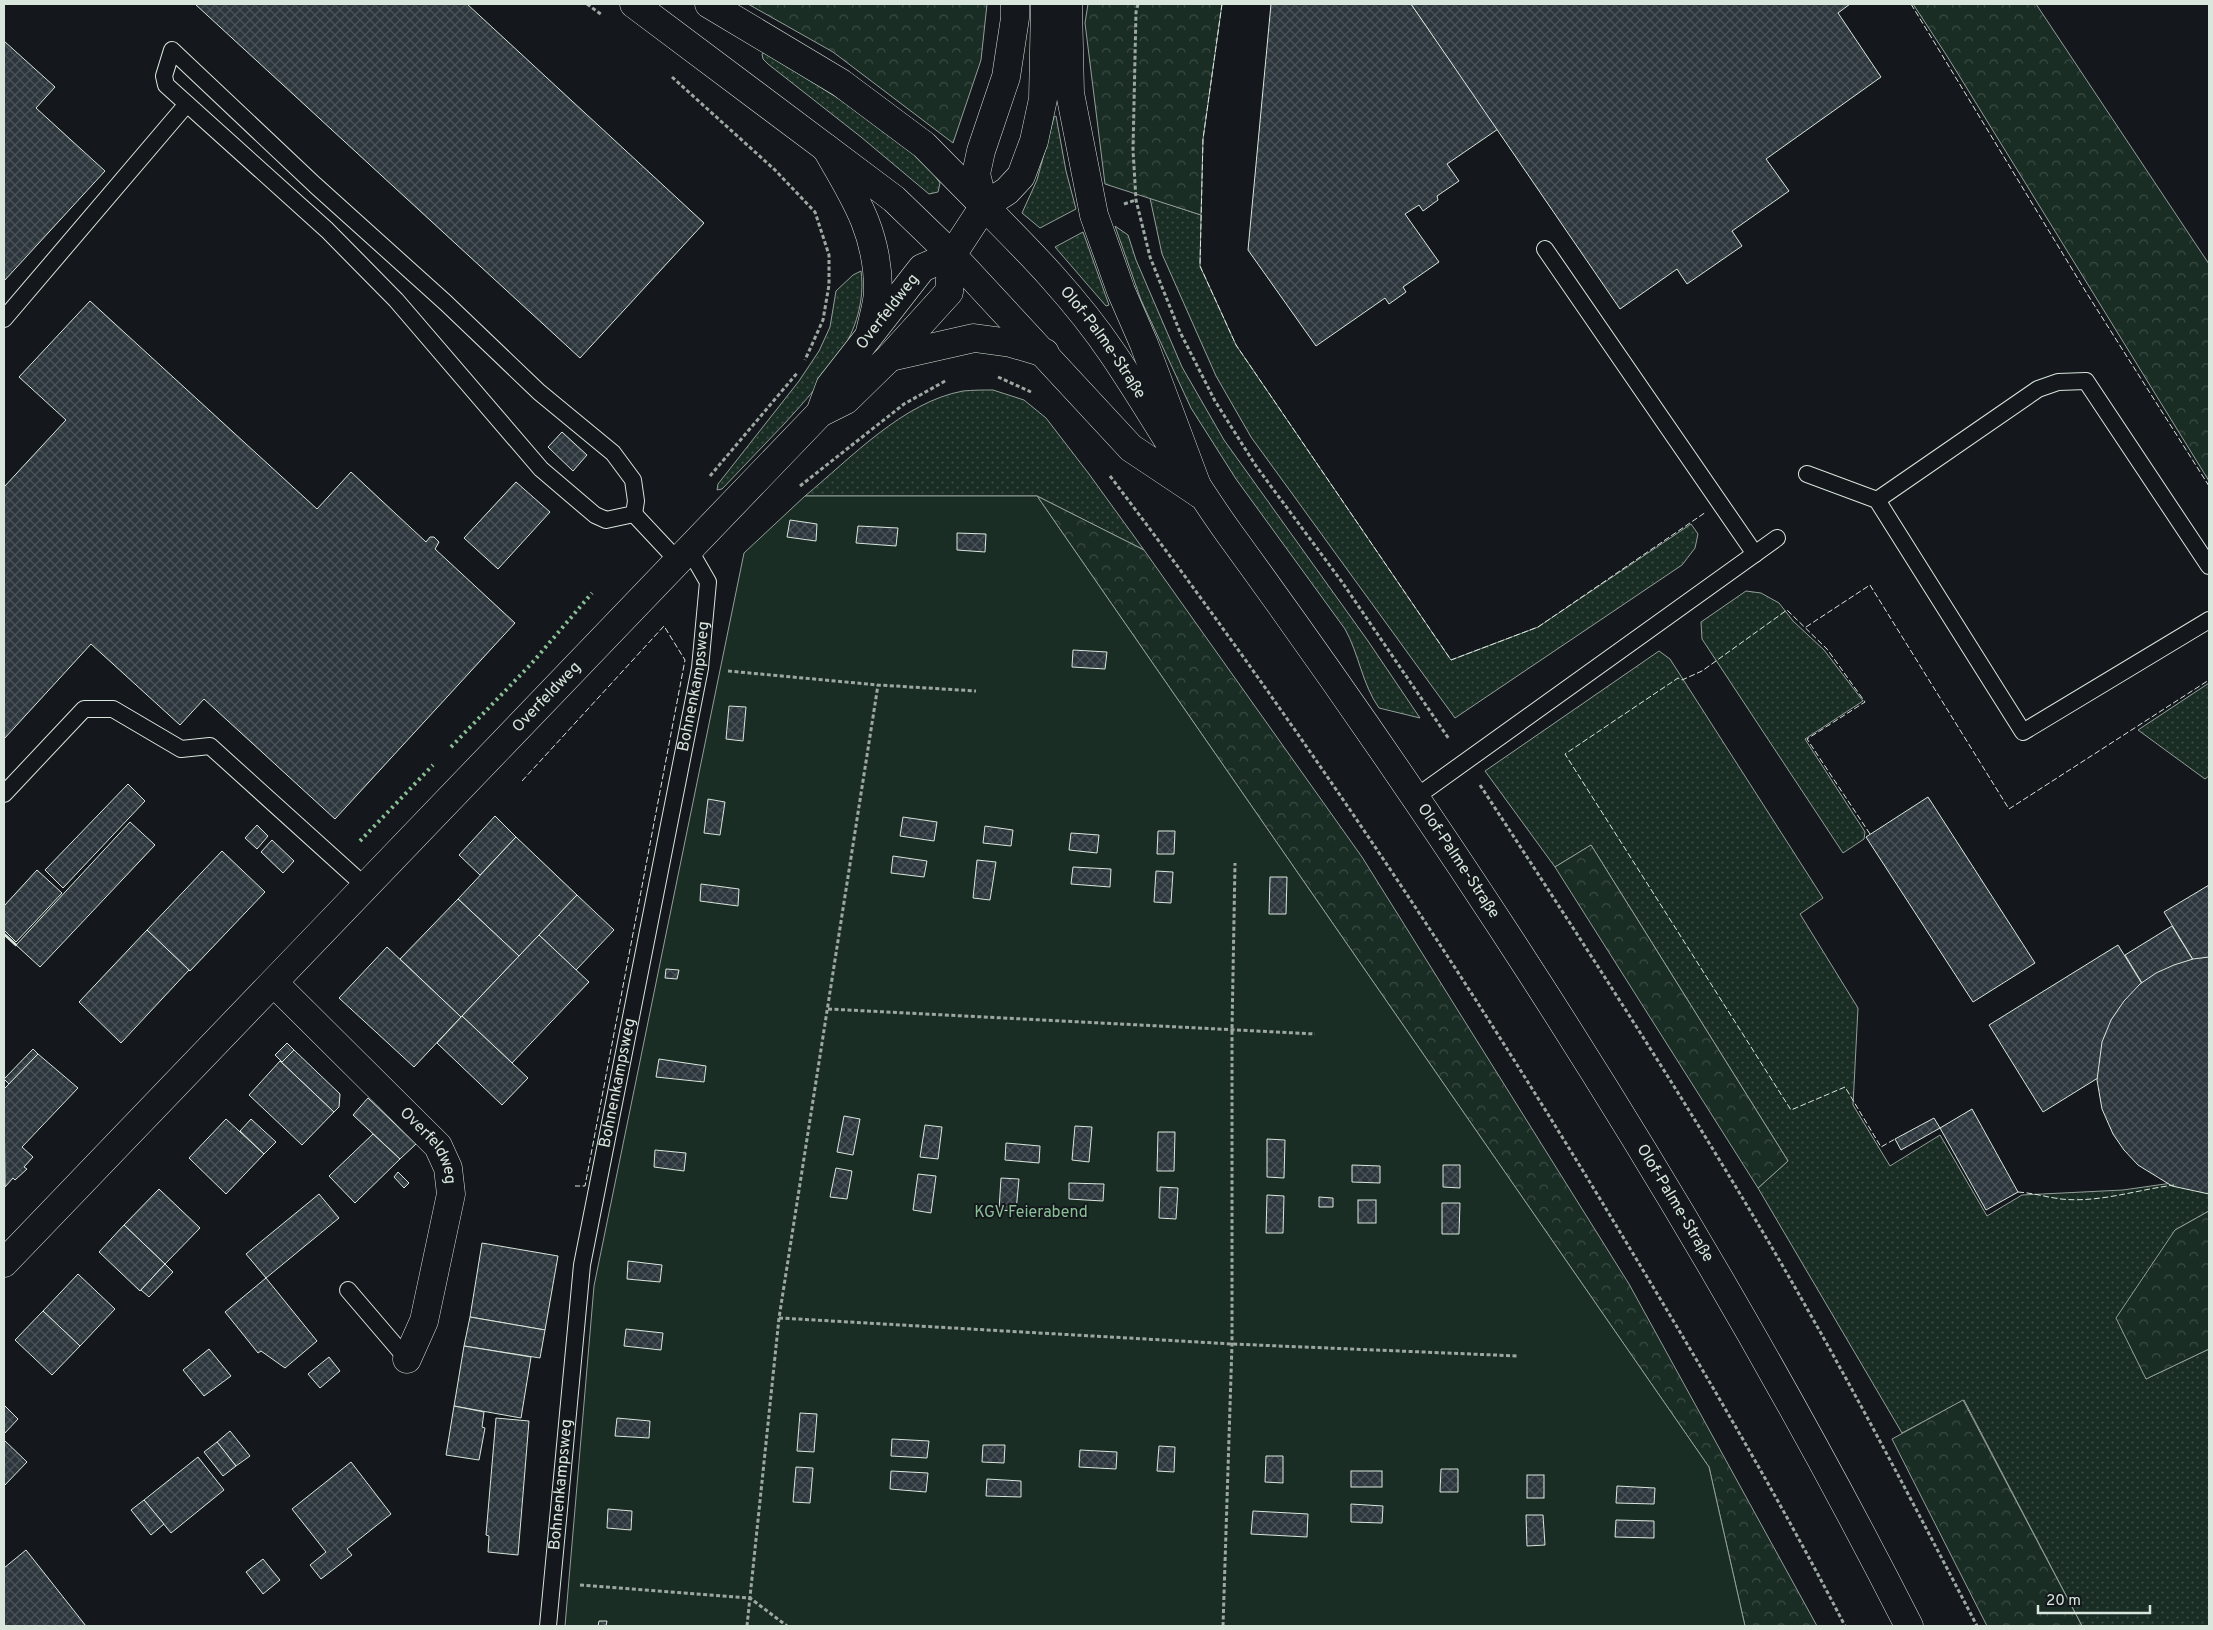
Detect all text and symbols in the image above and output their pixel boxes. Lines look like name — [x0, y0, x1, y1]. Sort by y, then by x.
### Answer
street label: Overfeldweg — [852, 270, 924, 354]
street label: Olof-Palme-Straße — [1055, 282, 1150, 403]
street label: Bohnenkampsweg — [674, 621, 714, 753]
street label: Overfeldweg — [508, 658, 586, 737]
street label: Olof-Palme-Straße — [1413, 800, 1504, 923]
street label: Bohnenkampsweg — [595, 1017, 641, 1150]
street label: Overfeldweg — [395, 1103, 460, 1185]
street label: Olof-Palme-Straße — [1632, 1141, 1718, 1266]
park label: KGV Feierabend — [974, 1203, 1088, 1223]
street label: Bohnenkampsweg — [545, 1418, 577, 1551]
scale bar — [2038, 1582, 2150, 1614]
text: 20 m — [2046, 1592, 2081, 1611]

